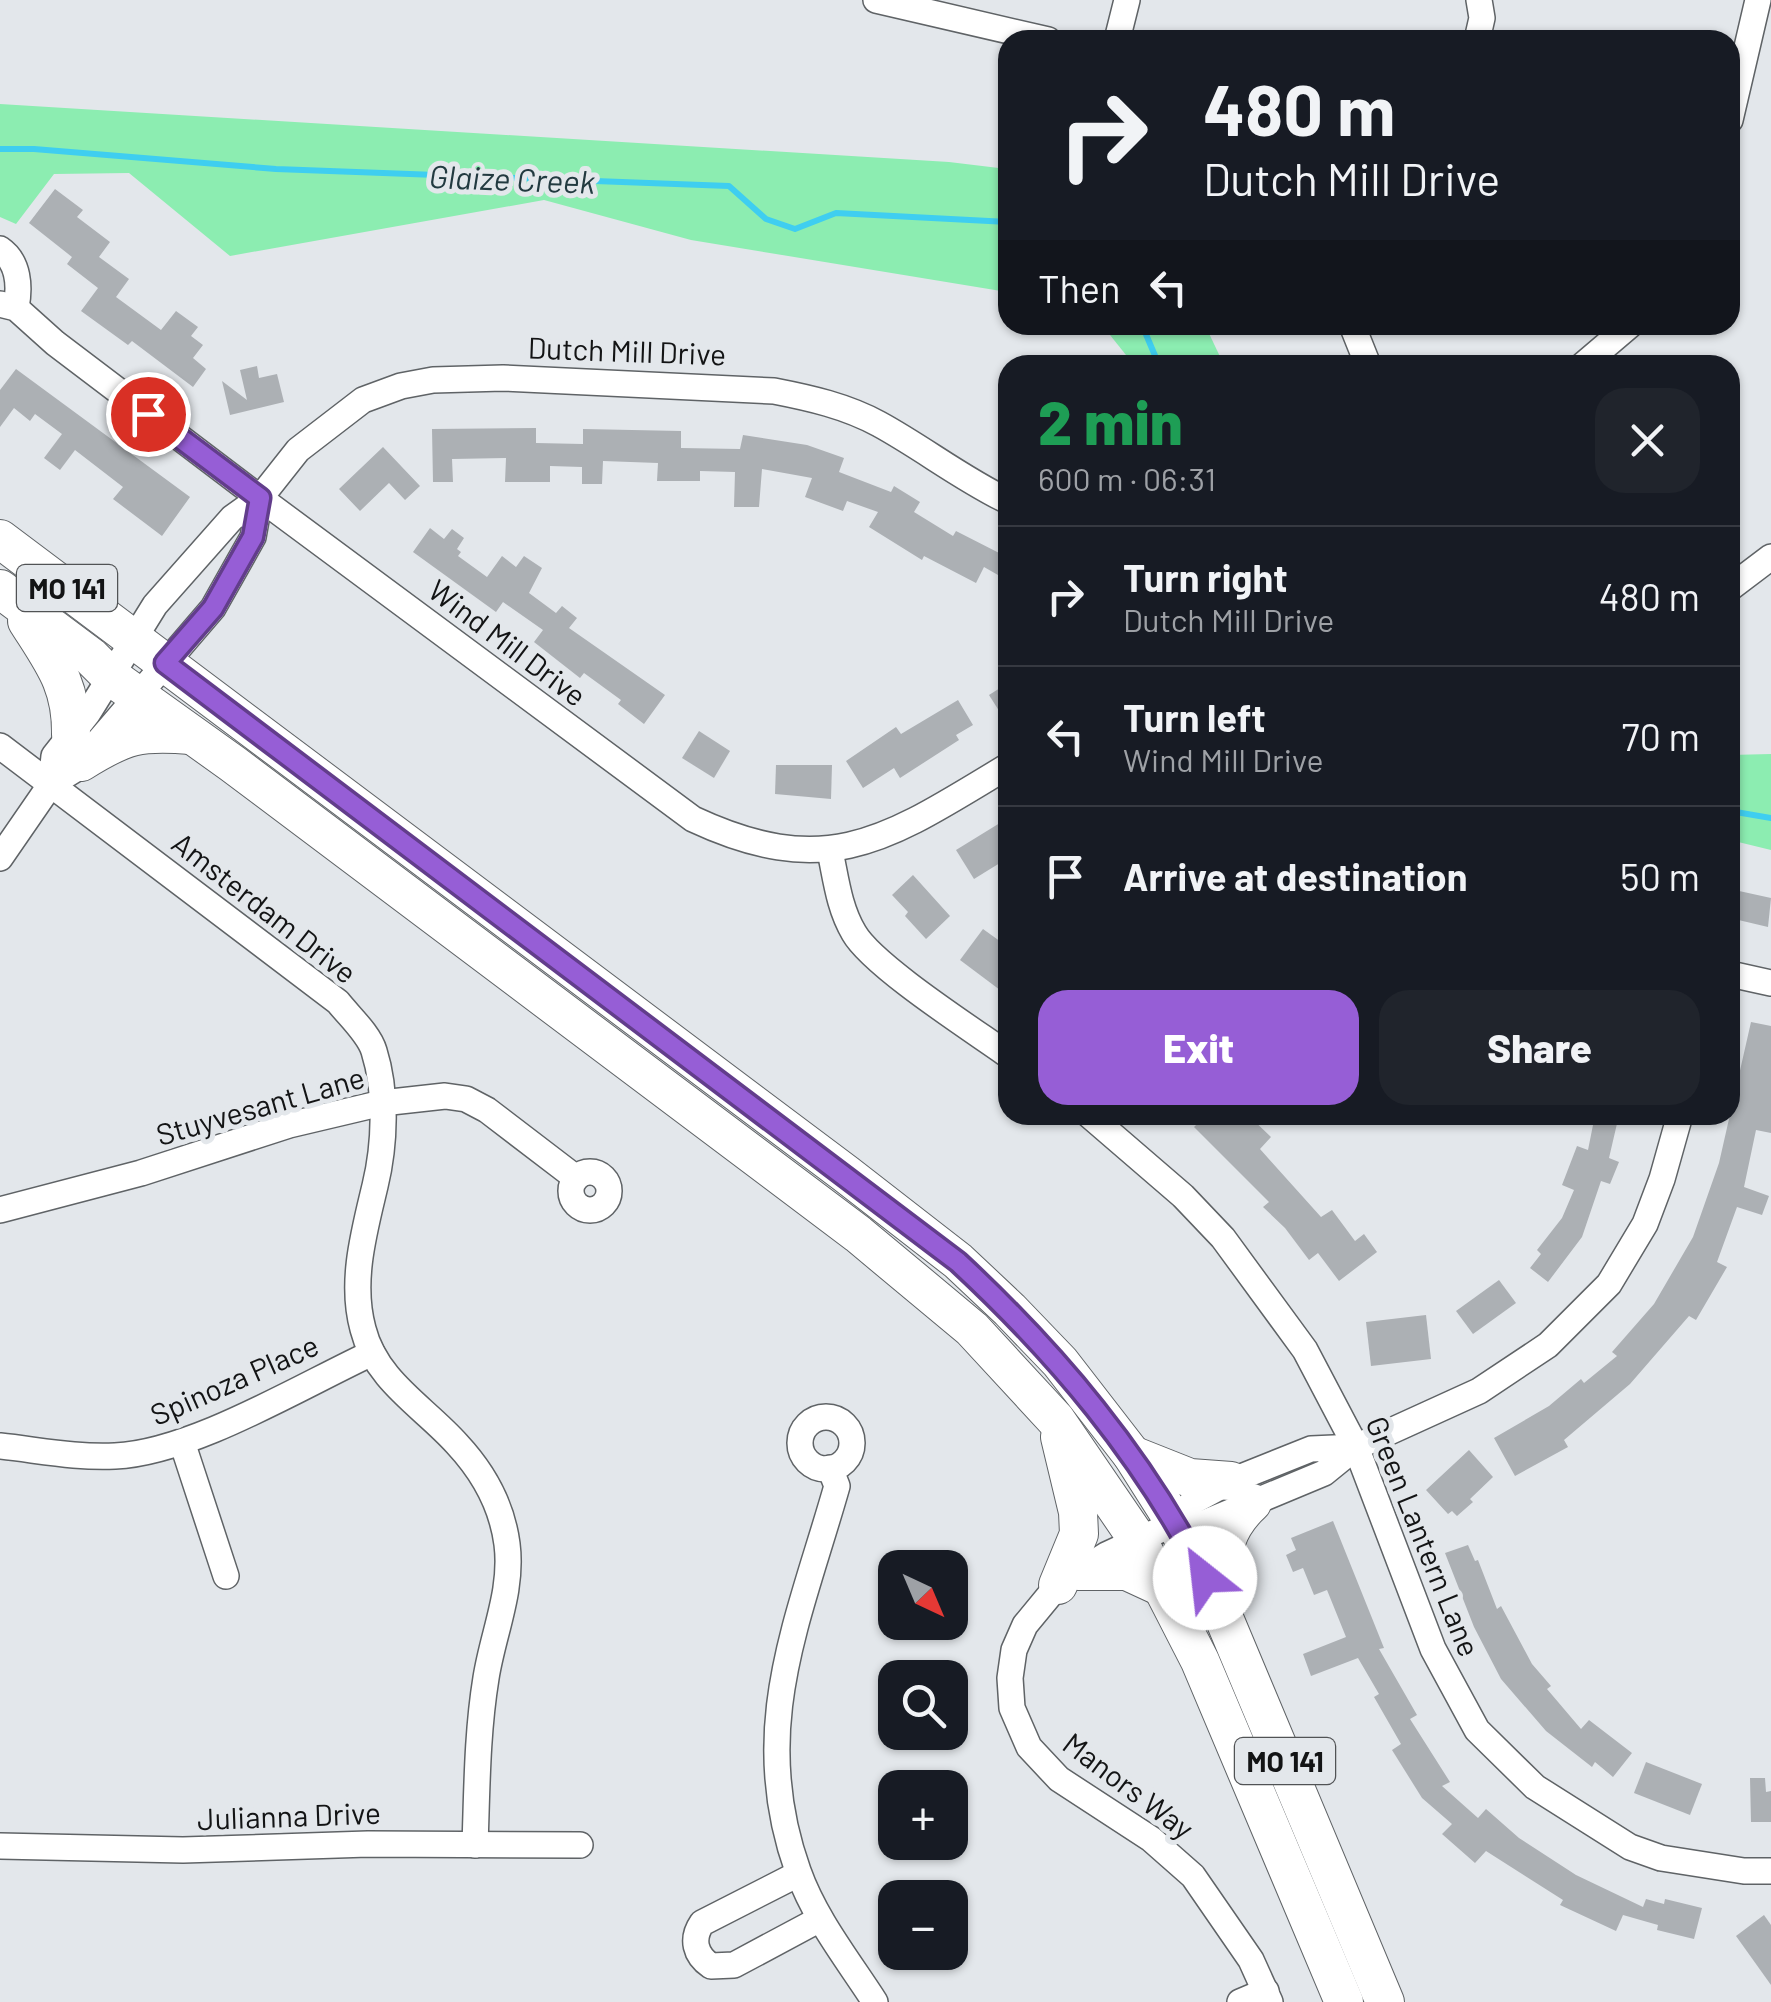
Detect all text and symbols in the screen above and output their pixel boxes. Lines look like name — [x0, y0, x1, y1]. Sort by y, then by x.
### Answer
text: 480 m — [1203, 66, 1396, 150]
icon: right — [1038, 70, 1168, 200]
text: Dutch Mill Drive — [1203, 151, 1500, 205]
water label: Glaize Creek — [428, 156, 596, 200]
icon: left — [1141, 260, 1196, 315]
text: Then — [1038, 265, 1121, 311]
street label: Dutch Mill Drive — [527, 329, 727, 371]
pin — [106, 372, 191, 457]
text: 2 min — [1038, 385, 1183, 457]
icon: arrive — [121, 387, 176, 442]
button: close — [1595, 388, 1700, 493]
text: 600 m · 06:31 — [1038, 459, 1216, 497]
text: Turn right — [1123, 554, 1288, 600]
road number: MO 141 — [17, 565, 117, 611]
icon: right — [1038, 569, 1093, 624]
street label: Wind Mill Drive — [422, 571, 594, 713]
text: 480 m — [1599, 573, 1700, 619]
text: Dutch Mill Drive — [1123, 600, 1334, 638]
text: Turn left — [1123, 694, 1266, 740]
icon: left — [1038, 709, 1093, 764]
text: 70 m — [1622, 713, 1700, 759]
text: Wind Mill Drive — [1123, 740, 1324, 778]
street label: Amsterdam Drive — [166, 824, 364, 990]
icon: arrive — [1038, 849, 1093, 904]
text: Arrive at destination — [1123, 853, 1468, 899]
text: 50 m — [1620, 853, 1700, 899]
button: Exit — [1038, 990, 1359, 1105]
button: Share — [1379, 990, 1700, 1105]
street label: Stuyvesant Lane — [152, 1058, 368, 1152]
street label: Spinoza Place — [144, 1326, 324, 1432]
street label: Green Lantern Lane — [1359, 1411, 1489, 1661]
position arrow — [1153, 1526, 1257, 1630]
north arrow — [878, 1550, 968, 1640]
map controls — [878, 1550, 968, 1970]
button: search — [878, 1660, 968, 1750]
street label: Manors Way — [1057, 1724, 1202, 1846]
road number: MO 141 — [1235, 1738, 1335, 1784]
button: + — [878, 1770, 968, 1860]
street label: Julianna Drive — [197, 1794, 381, 1836]
button: − — [878, 1880, 968, 1970]

